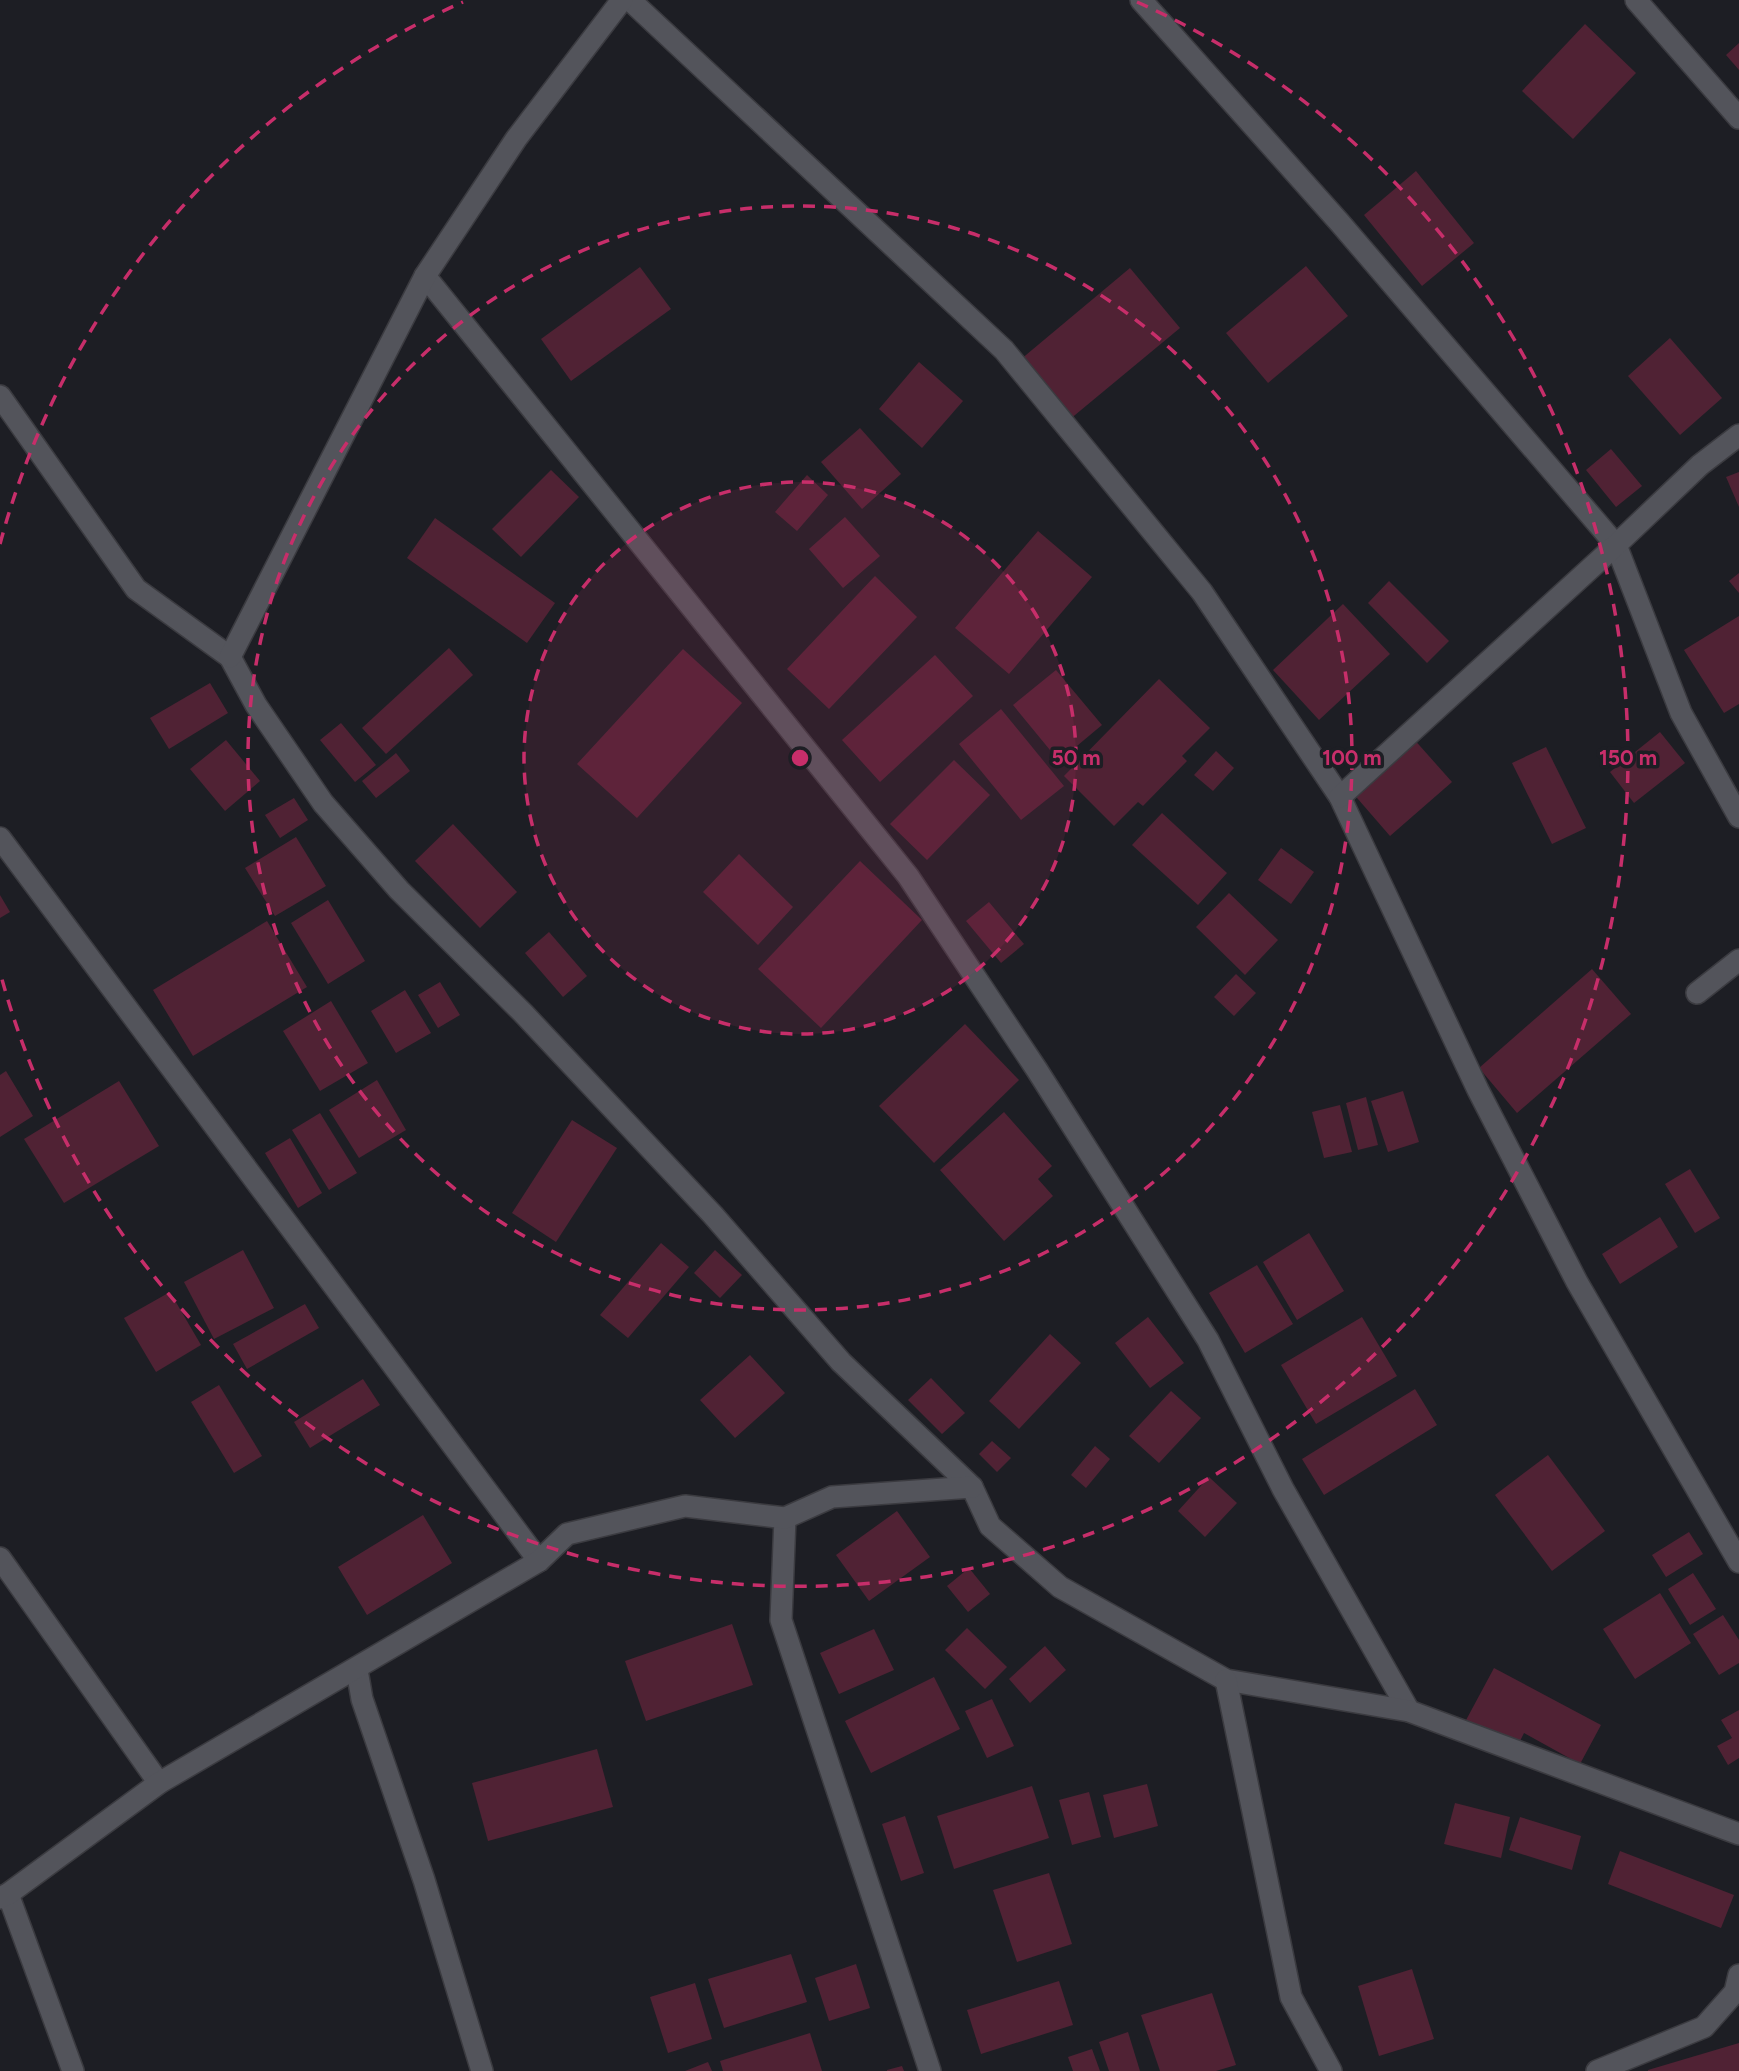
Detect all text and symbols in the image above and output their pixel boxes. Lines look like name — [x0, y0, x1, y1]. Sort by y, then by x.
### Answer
text: 50 m — [1051, 745, 1101, 770]
text: 100 m — [1322, 745, 1382, 770]
text: 150 m — [1599, 745, 1657, 770]
centre of rings — [788, 746, 812, 770]

